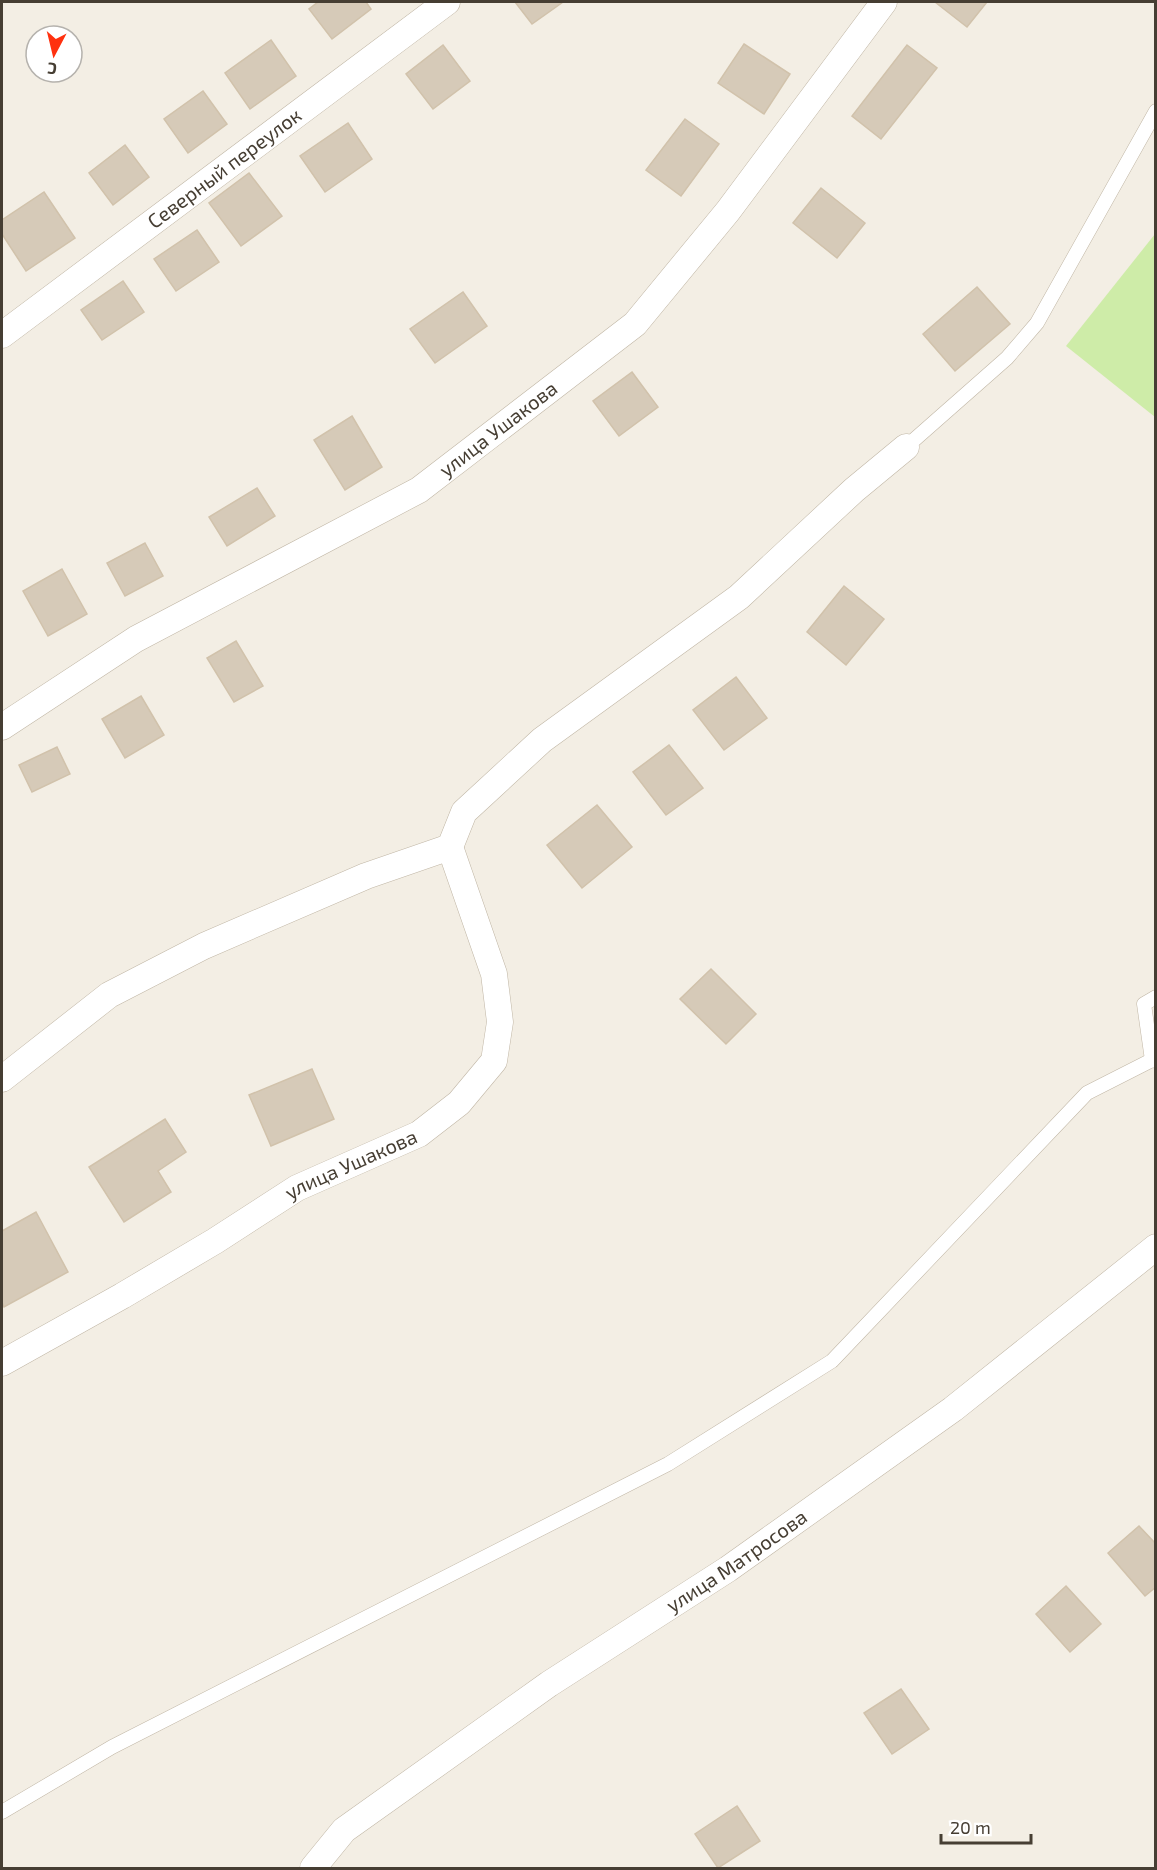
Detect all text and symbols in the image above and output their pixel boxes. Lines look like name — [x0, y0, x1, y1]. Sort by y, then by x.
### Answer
north arrow — [24, 24, 84, 84]
text: С — [46, 59, 58, 79]
street label: Северный переулок — [142, 102, 306, 233]
street label: улица Ушакова — [434, 375, 561, 482]
street label: улица Ушакова — [280, 1123, 420, 1205]
street label: улица Матросова — [661, 1504, 811, 1617]
scale bar — [941, 1807, 1031, 1845]
text: 20 m — [950, 1816, 991, 1838]

